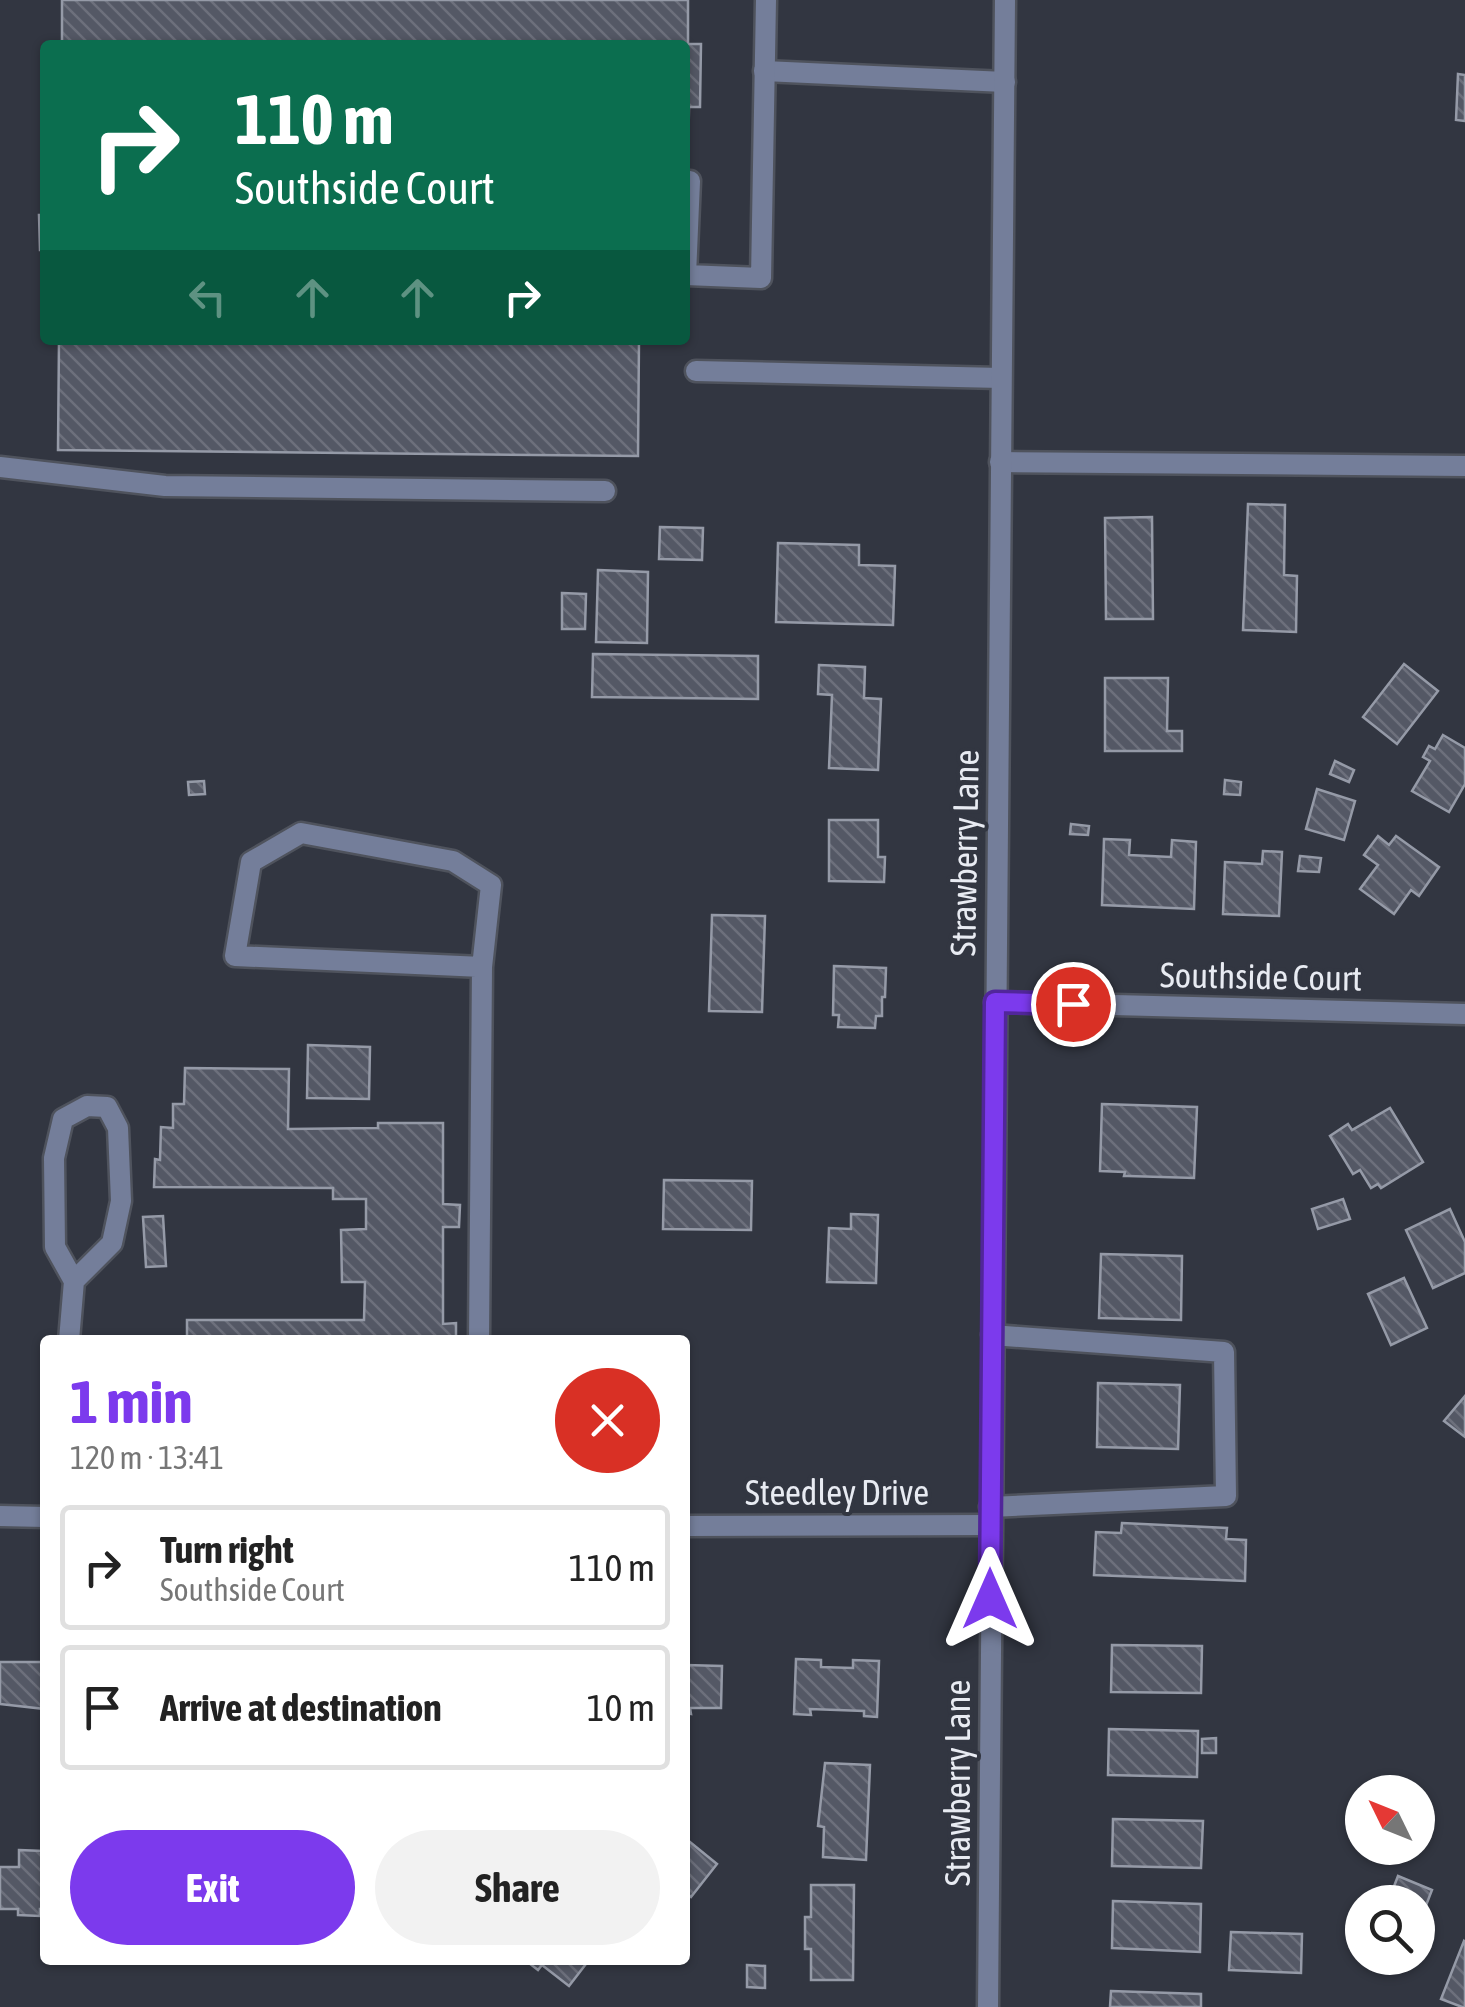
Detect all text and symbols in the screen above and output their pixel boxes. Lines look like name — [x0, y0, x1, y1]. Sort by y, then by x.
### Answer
text: 110 m — [235, 79, 394, 159]
icon: right — [70, 80, 200, 210]
text: Southside Court — [235, 162, 495, 214]
icon: left — [180, 270, 235, 325]
icon: ahead — [285, 270, 340, 325]
icon: ahead — [390, 270, 445, 325]
icon: right — [495, 270, 550, 325]
street label: Strawberry Lane — [942, 749, 986, 957]
street label: Southside Court — [1160, 954, 1362, 998]
pin — [1031, 962, 1116, 1047]
icon: arrive — [1046, 977, 1101, 1032]
text: 1 min — [70, 1367, 193, 1436]
button: close — [555, 1368, 660, 1473]
text: 120 m · 13:41 — [70, 1439, 224, 1476]
street label: Steedley Drive — [745, 1472, 929, 1512]
text: Turn right — [160, 1528, 294, 1571]
icon: right — [75, 1540, 130, 1595]
text: 110 m — [569, 1546, 655, 1589]
position arrow — [938, 1547, 1042, 1651]
text: Southside Court — [160, 1571, 345, 1608]
icon: arrive — [75, 1680, 130, 1735]
street label: Strawberry Lane — [937, 1680, 977, 1886]
text: Arrive at destination — [160, 1686, 442, 1729]
text: 10 m — [587, 1686, 655, 1729]
north arrow — [1345, 1775, 1435, 1865]
map controls — [1345, 1775, 1435, 1975]
button: Exit — [70, 1830, 355, 1945]
button: Share — [375, 1830, 660, 1945]
button: search — [1345, 1885, 1435, 1975]

